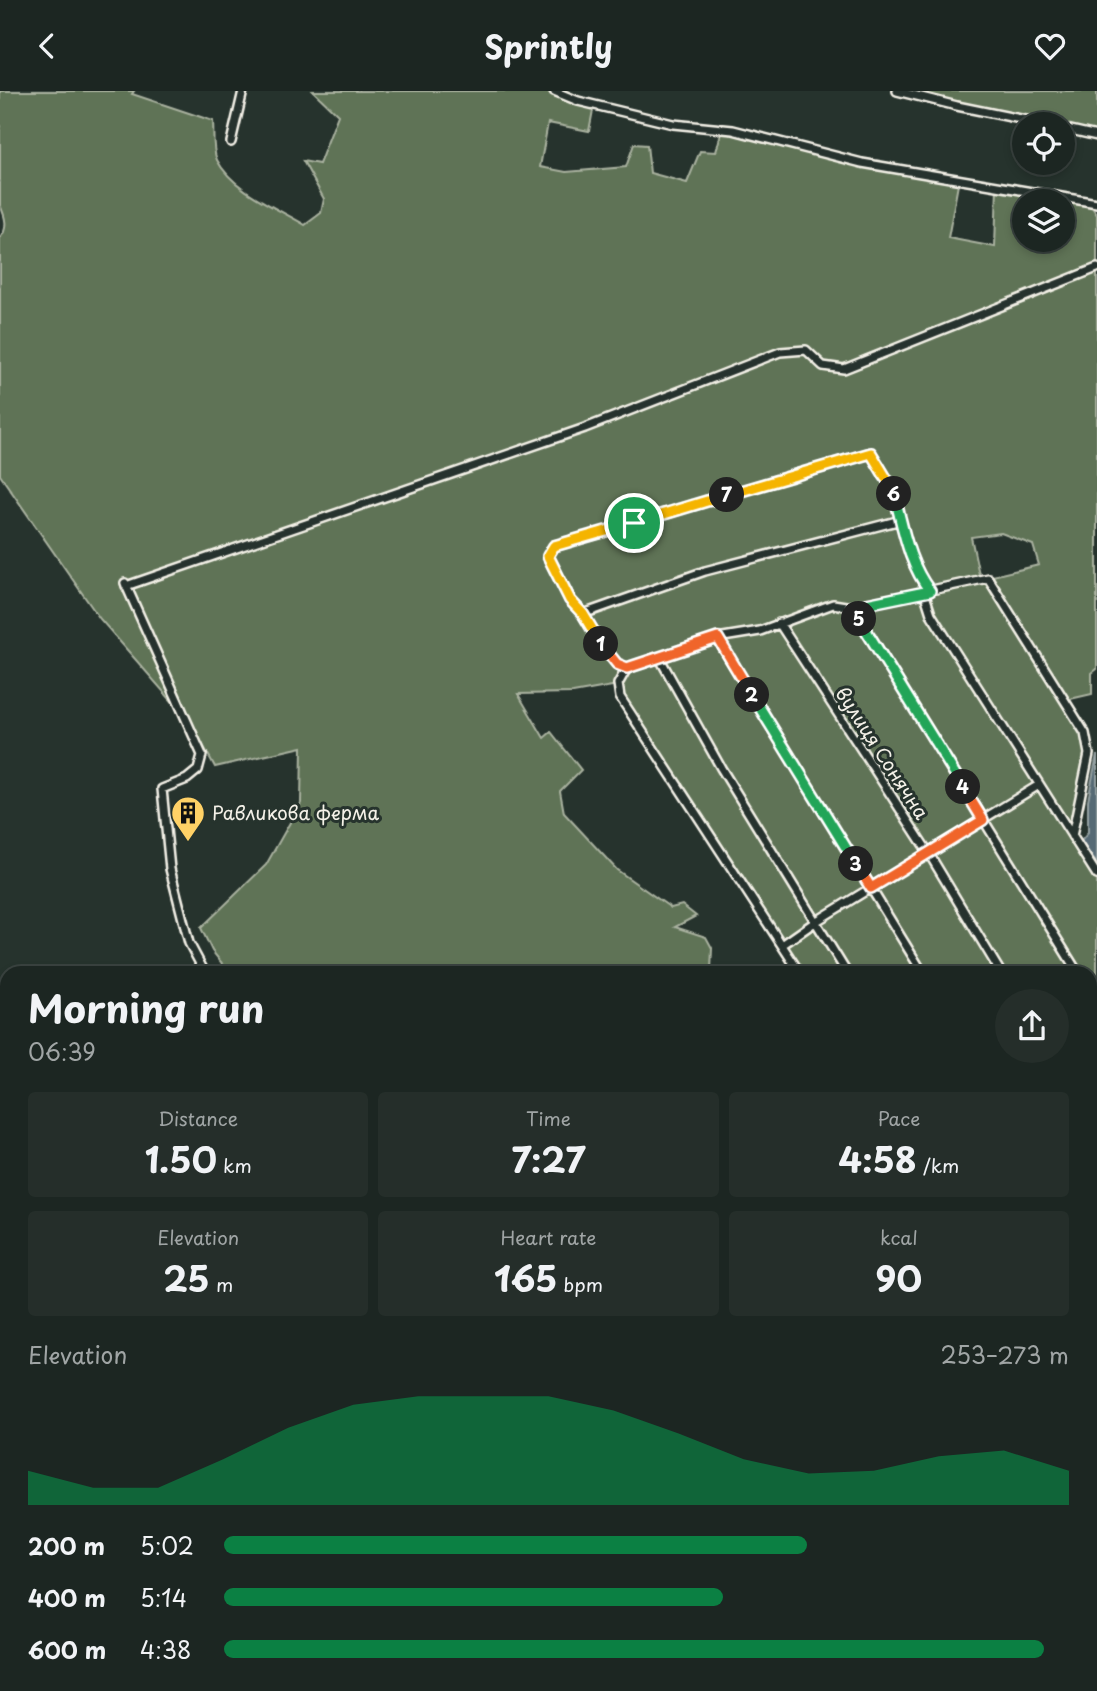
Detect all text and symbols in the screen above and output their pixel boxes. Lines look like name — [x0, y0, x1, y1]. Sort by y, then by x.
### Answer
text: Sprintly — [484, 22, 613, 70]
icon: back — [28, 27, 66, 65]
icon: heart — [1031, 27, 1069, 65]
map controls — [1012, 112, 1075, 252]
button: locate — [1012, 112, 1075, 175]
button: layers — [1012, 189, 1075, 252]
pin: 7 — [710, 477, 744, 513]
pin: 6 — [876, 477, 912, 511]
text: 6 — [887, 479, 900, 507]
text: 7 — [721, 480, 732, 508]
pin — [604, 493, 664, 553]
icon: arrive — [615, 504, 653, 542]
pin: 5 — [842, 601, 876, 637]
text: 5 — [852, 604, 865, 632]
pin: 1 — [584, 627, 618, 661]
text: 1 — [596, 629, 605, 657]
pin: 2 — [734, 677, 770, 713]
text: 2 — [745, 680, 758, 708]
street label: вулиця Сонячна — [829, 681, 936, 824]
pin: 4 — [946, 769, 981, 805]
text: 4 — [956, 772, 969, 800]
building icon: Равликова ферма — [169, 794, 207, 843]
place label: Равликова ферма — [212, 798, 380, 826]
pin: 3 — [838, 847, 874, 881]
text: 3 — [849, 849, 862, 877]
text: Morning run — [28, 979, 264, 1036]
button: share — [995, 989, 1069, 1063]
text: 06:39 — [28, 1034, 96, 1069]
text: Distance — [158, 1104, 238, 1132]
text: Time — [526, 1104, 571, 1132]
text: Pace — [877, 1104, 920, 1132]
text: 1.50 — [145, 1132, 217, 1185]
text: 7:27 — [511, 1132, 585, 1185]
text: 4:58 — [838, 1132, 917, 1185]
text: km — [217, 1151, 252, 1179]
text: /km — [917, 1151, 959, 1179]
text: Elevation — [157, 1223, 239, 1251]
text: Heart rate — [501, 1223, 596, 1251]
text: kcal — [880, 1223, 918, 1251]
text: 25 — [163, 1251, 210, 1304]
text: 165 — [494, 1251, 557, 1304]
text: 90 — [875, 1251, 922, 1304]
text: m — [210, 1270, 233, 1298]
text: bpm — [557, 1270, 603, 1298]
text: Elevation — [28, 1337, 127, 1372]
text: 253–273 m — [941, 1337, 1069, 1372]
text: 200 m — [28, 1528, 105, 1563]
text: 5:02 — [140, 1528, 194, 1563]
text: 400 m — [28, 1580, 106, 1615]
text: 5:14 — [140, 1580, 187, 1615]
text: 600 m — [28, 1632, 106, 1667]
text: 4:38 — [140, 1632, 191, 1667]

